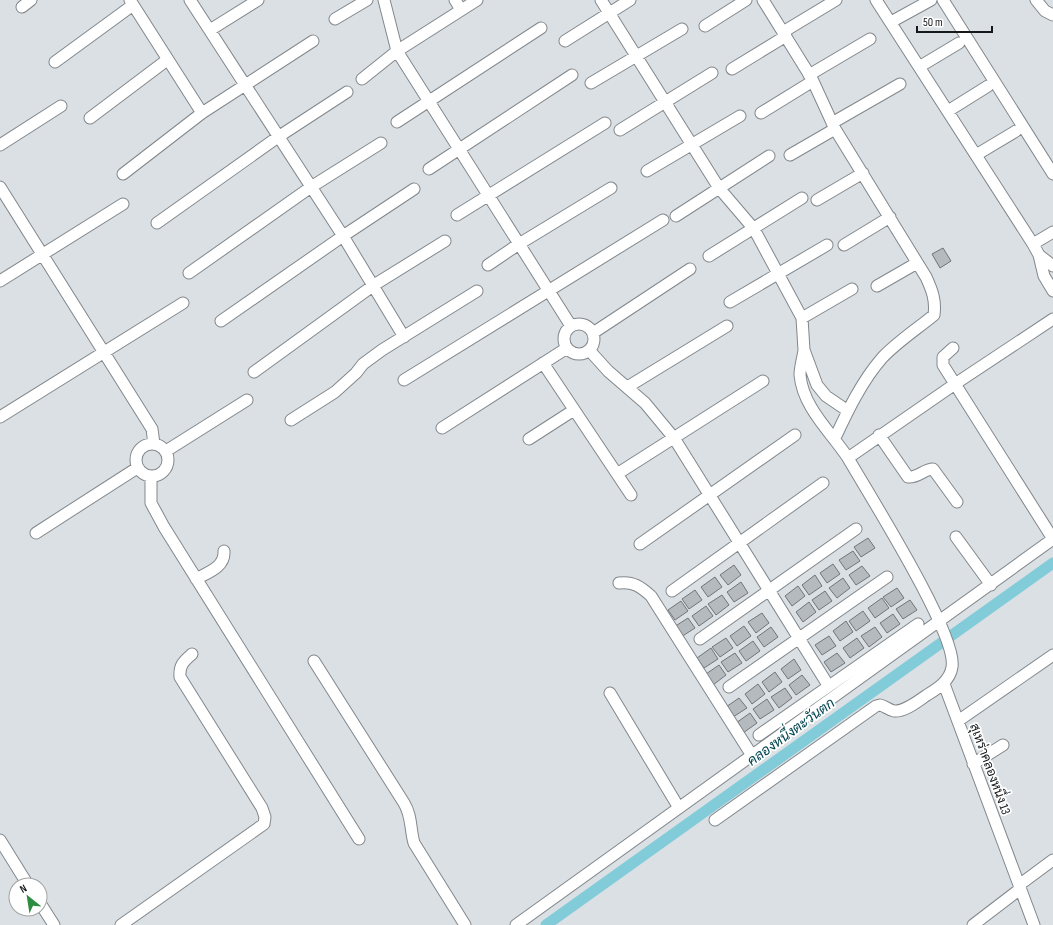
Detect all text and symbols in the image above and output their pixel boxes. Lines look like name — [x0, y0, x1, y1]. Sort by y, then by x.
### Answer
scale bar — [917, 8, 992, 34]
text: 50 m — [923, 15, 943, 30]
water label: คลองหนึ่งตะวันตก — [742, 691, 838, 769]
street label: สุเหร่าคลองหนึ่ง 13 — [965, 720, 1019, 817]
north arrow — [8, 877, 48, 917]
text: N — [17, 882, 29, 896]

